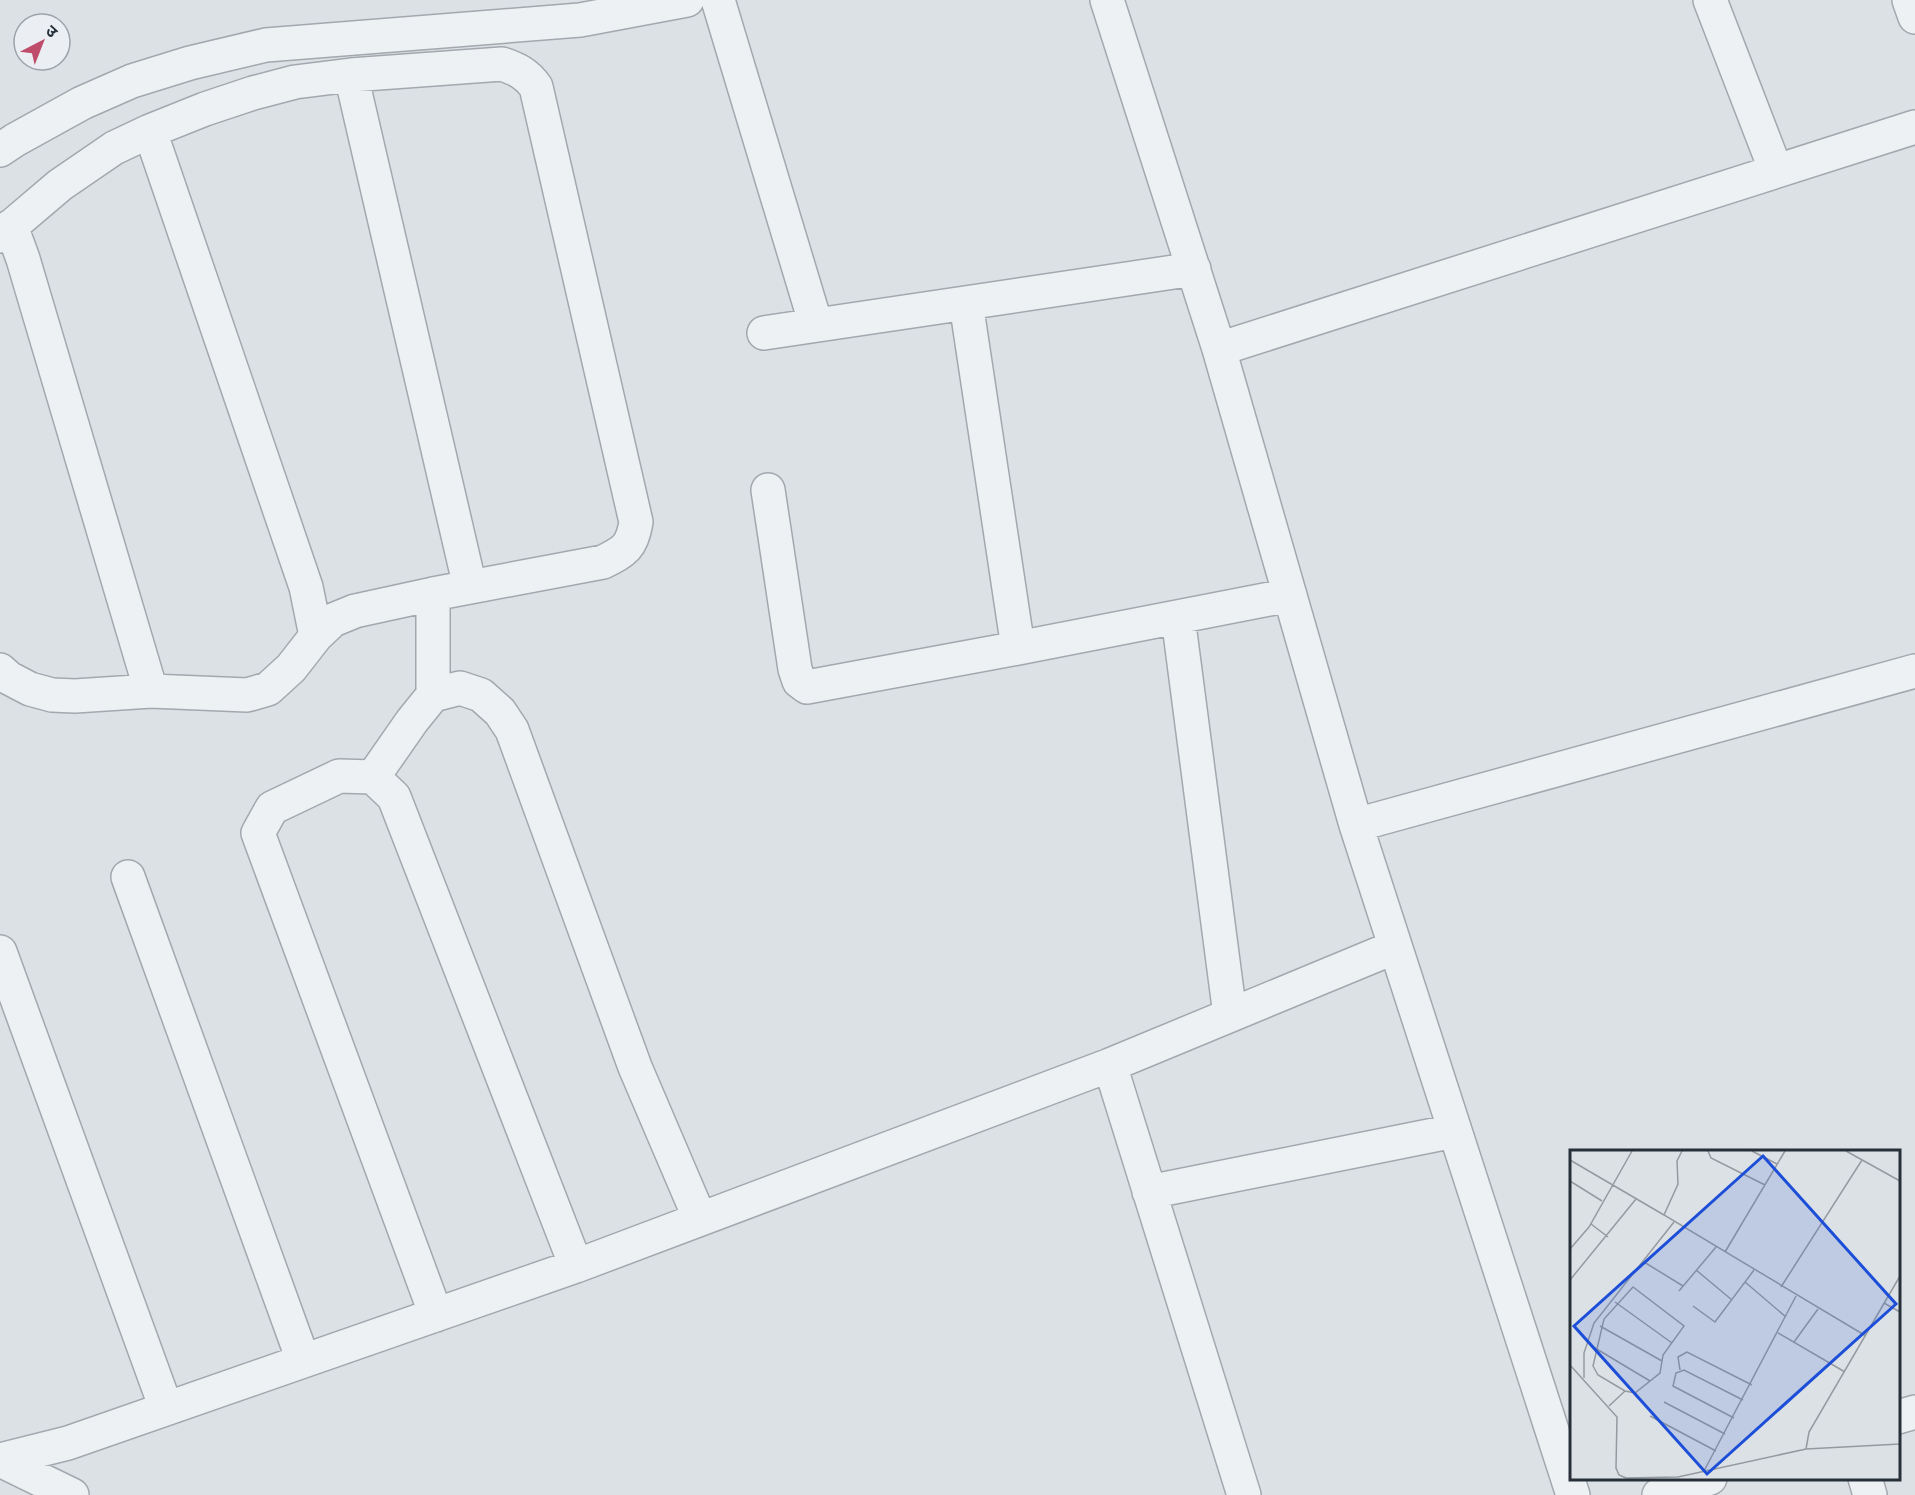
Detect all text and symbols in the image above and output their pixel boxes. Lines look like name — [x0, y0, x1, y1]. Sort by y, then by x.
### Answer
north arrow — [12, 12, 72, 72]
text: उ — [43, 21, 62, 41]
inset map — [1570, 1150, 1900, 1480]

